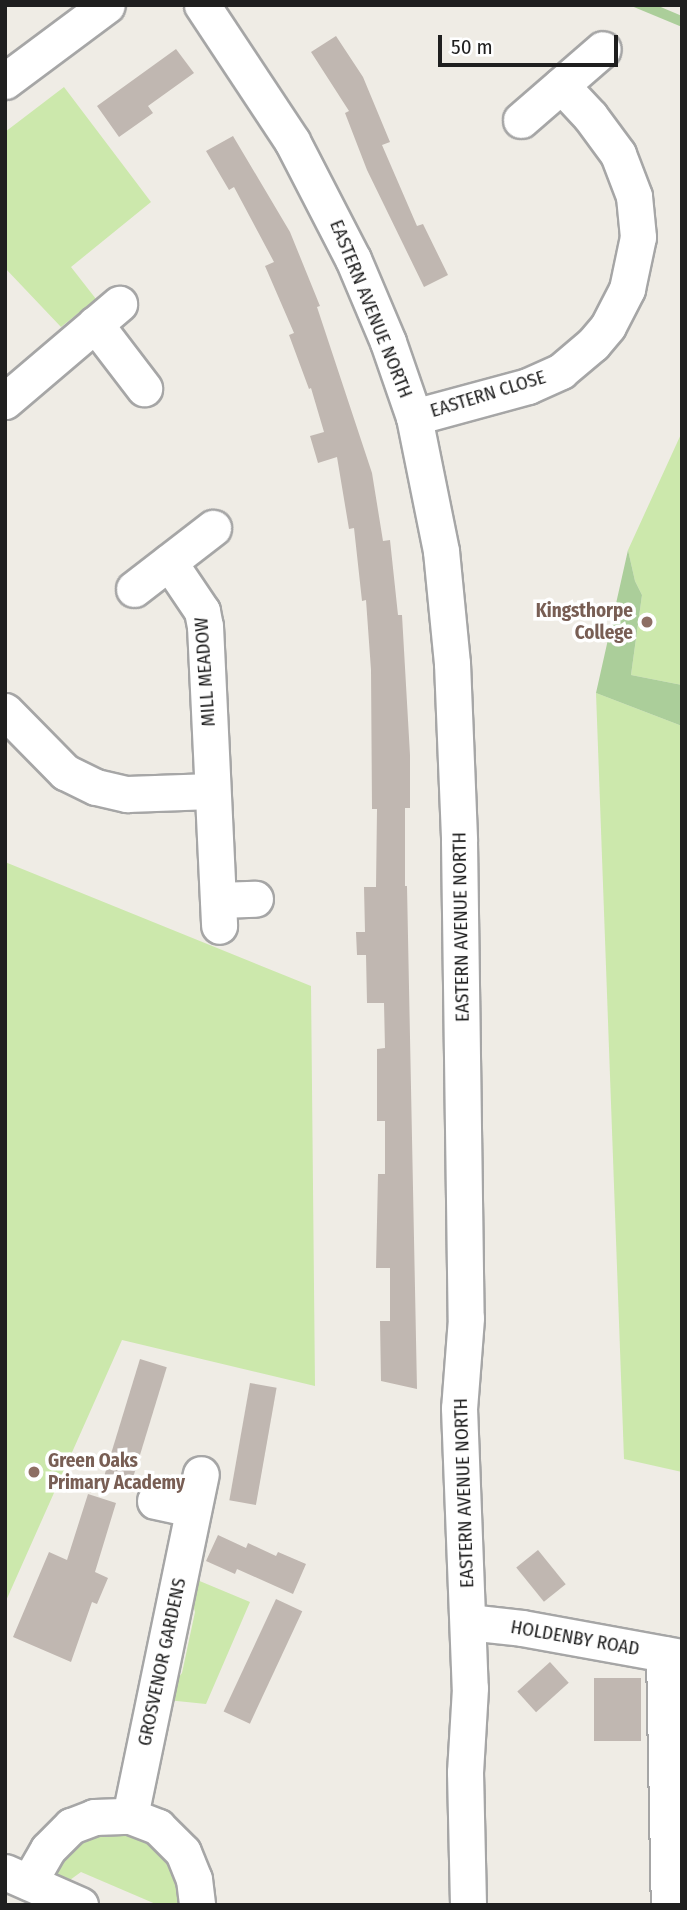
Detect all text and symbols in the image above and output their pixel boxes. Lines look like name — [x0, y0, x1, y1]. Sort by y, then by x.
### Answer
scale bar — [442, 21, 622, 65]
text: 50 m — [451, 34, 493, 60]
street label: EASTERN AVENUE NORTH — [325, 217, 417, 401]
street label: EASTERN CLOSE — [428, 366, 548, 422]
place label: Kingsthorpe College — [536, 600, 633, 644]
marker: Kingsthorpe College — [639, 614, 655, 630]
street label: MILL MEADOW — [190, 617, 220, 727]
street label: EASTERN AVENUE NORTH — [448, 832, 474, 1022]
street label: EASTERN AVENUE NORTH — [449, 1398, 479, 1588]
place label: Green Oaks Primary Academy — [48, 1450, 185, 1494]
marker: Green Oaks Primary Academy — [26, 1464, 42, 1480]
street label: GROSVENOR GARDENS — [133, 1576, 191, 1748]
street label: HOLDENBY ROAD — [509, 1615, 641, 1661]

